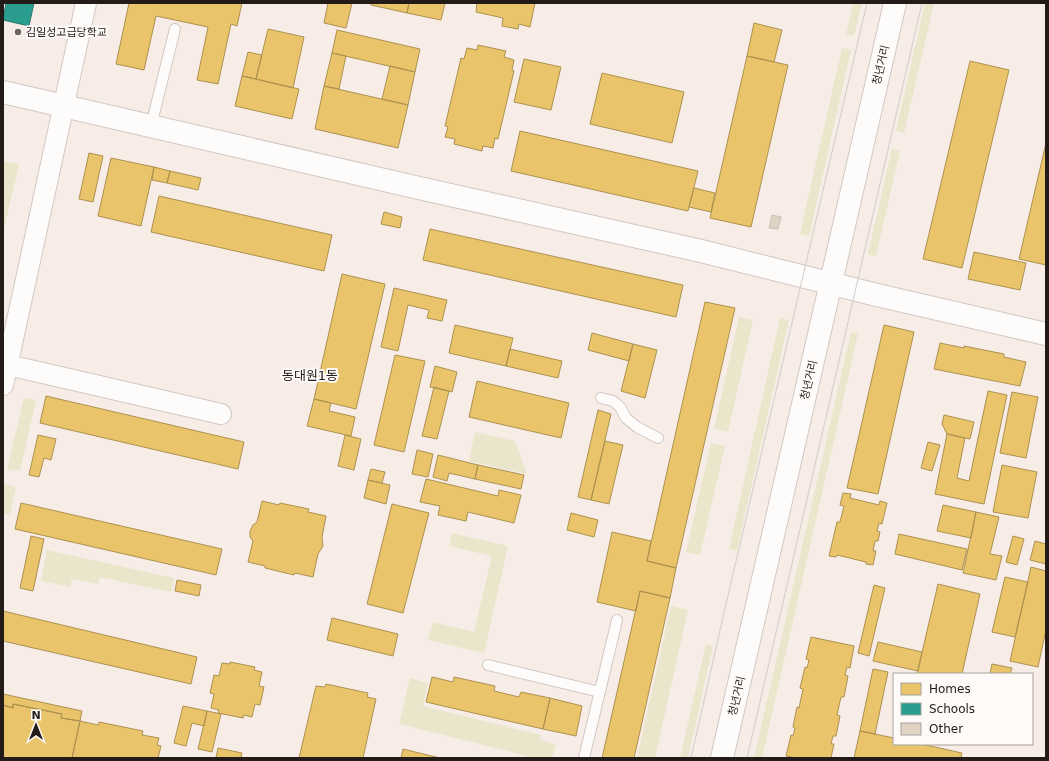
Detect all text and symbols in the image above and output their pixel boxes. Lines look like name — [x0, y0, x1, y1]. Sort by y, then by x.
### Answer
place label: 김일성고급당학교 — [26, 26, 107, 39]
marker: 김일성고급당학교 — [13, 27, 23, 37]
street label: 청년거리 — [870, 44, 892, 86]
street label: 청년거리 — [798, 359, 820, 401]
district label: 동대원1동 — [282, 368, 338, 383]
legend — [893, 673, 1033, 745]
street label: 청년거리 — [726, 675, 748, 717]
text: Homes — [929, 682, 971, 696]
text: Schools — [929, 702, 975, 716]
north arrow — [16, 705, 56, 745]
text: N — [31, 709, 41, 722]
text: Other — [929, 722, 963, 736]

